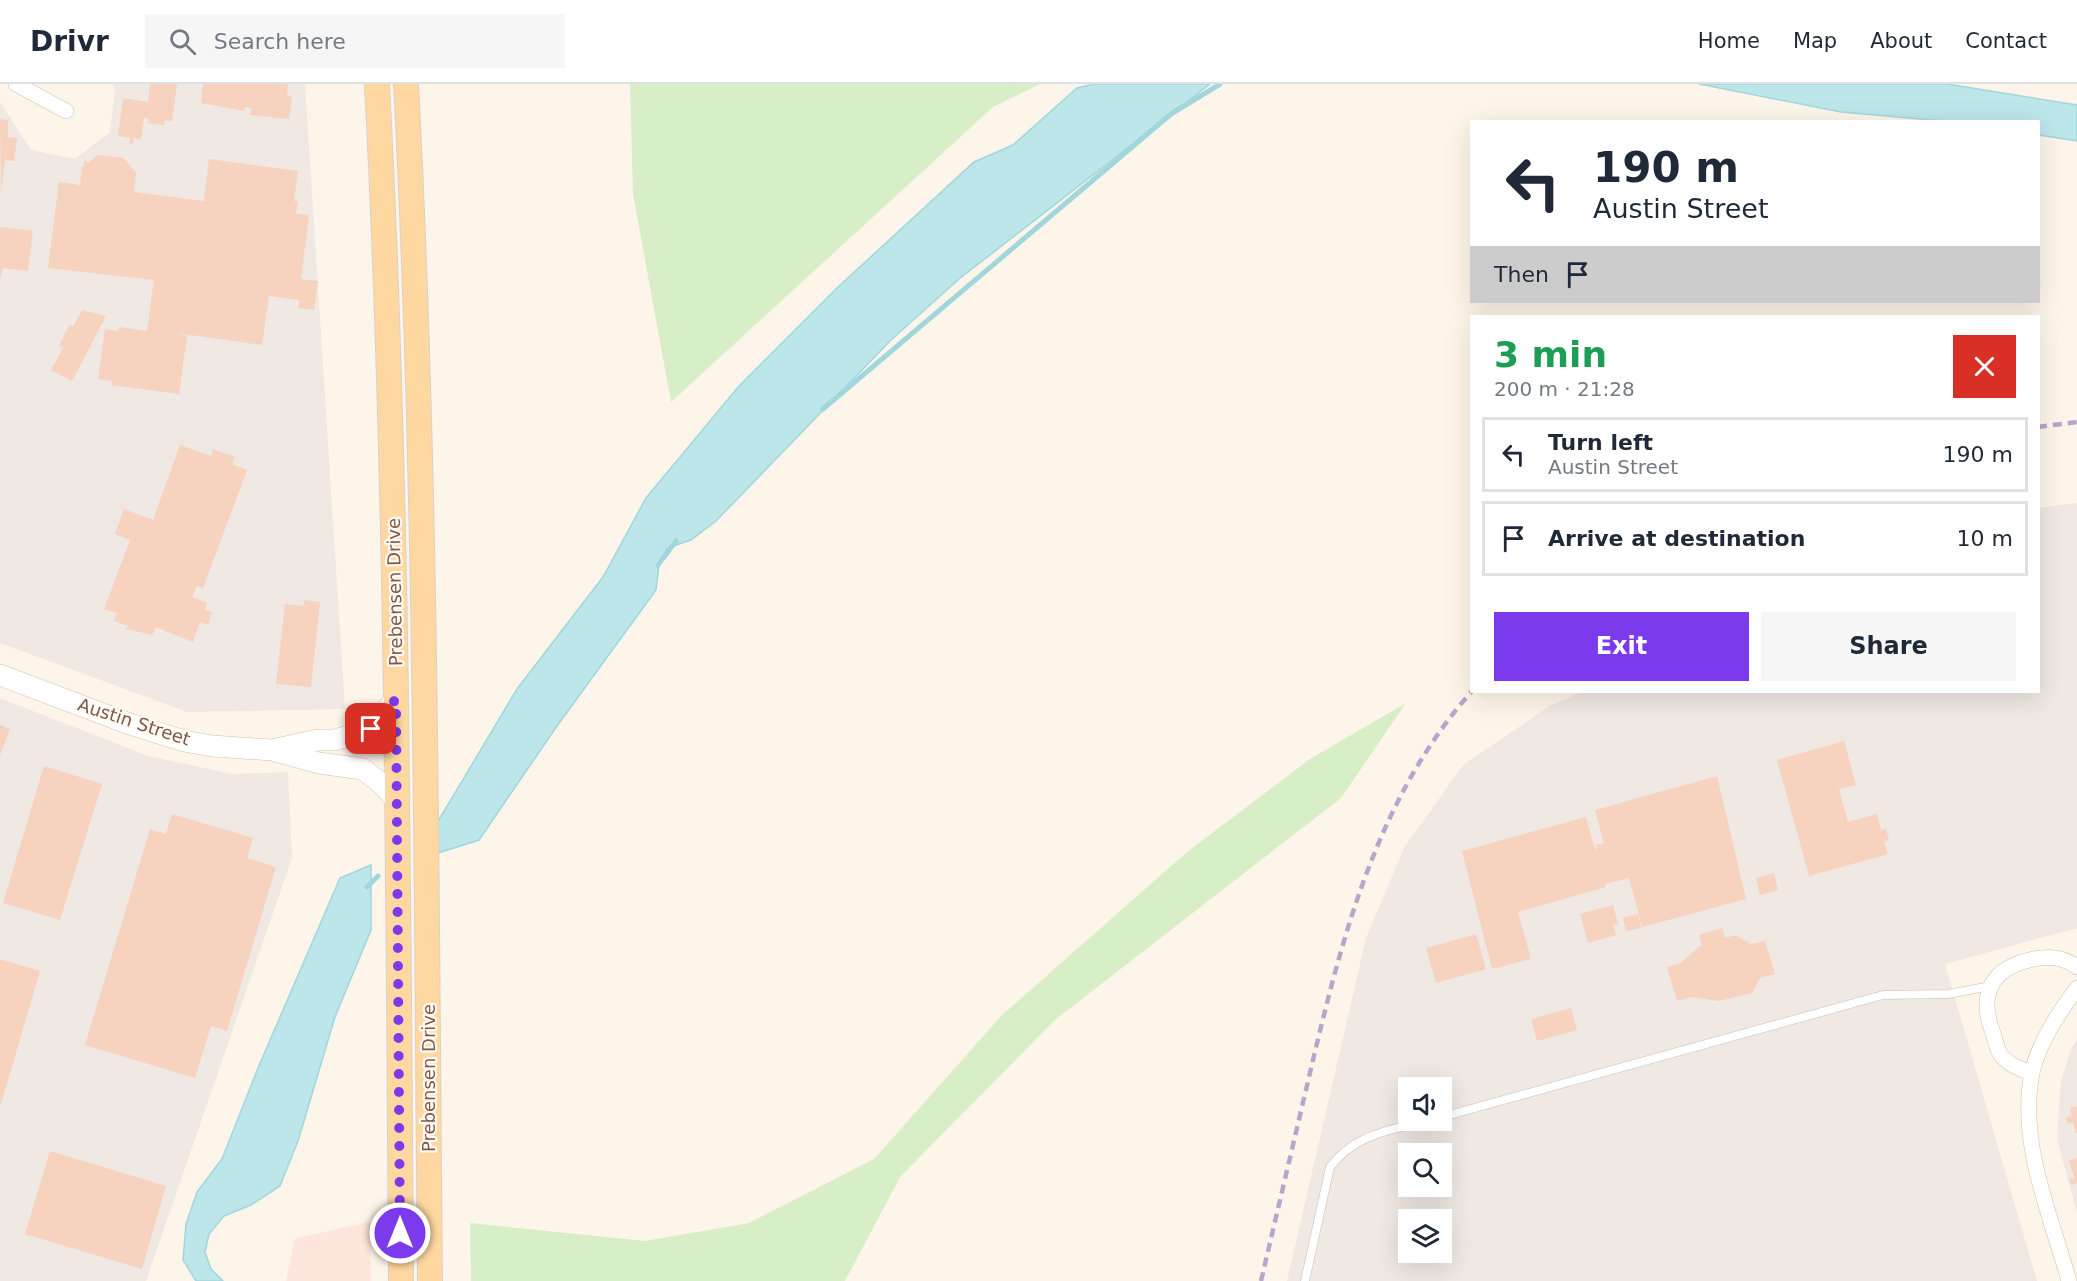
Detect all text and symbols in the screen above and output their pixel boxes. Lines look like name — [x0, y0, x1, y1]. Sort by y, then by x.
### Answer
search box — [145, 14, 565, 68]
text: Drivr — [30, 25, 109, 58]
icon: search — [166, 25, 199, 58]
text: Search here — [214, 29, 346, 54]
text: Home — [1698, 29, 1760, 53]
text: Map — [1793, 29, 1837, 53]
text: About — [1870, 29, 1932, 53]
text: Contact — [1965, 29, 2047, 53]
text: 190 m — [1593, 143, 1739, 192]
icon: left — [1494, 144, 1572, 222]
text: Austin Street — [1593, 193, 1768, 224]
icon: arrive — [1561, 258, 1594, 291]
text: Then — [1494, 262, 1549, 287]
text: 3 min — [1494, 334, 1607, 375]
button: close — [1953, 335, 2016, 398]
text: 200 m · 21:28 — [1494, 377, 1635, 401]
text: Turn left — [1548, 430, 1653, 455]
icon: left — [1497, 438, 1530, 471]
text: 190 m — [1943, 442, 2013, 467]
text: Austin Street — [1548, 455, 1678, 479]
street label: Prebensen Drive — [383, 518, 406, 666]
icon: arrive — [1497, 522, 1530, 555]
text: Arrive at destination — [1548, 526, 1805, 551]
text: 10 m — [1957, 526, 2013, 551]
button: Exit — [1494, 612, 1749, 681]
button: Share — [1761, 612, 2016, 681]
street label: Austin Street — [75, 693, 193, 750]
pin — [345, 703, 396, 754]
icon: arrive — [354, 712, 387, 745]
street label: Prebensen Drive — [418, 1004, 439, 1152]
map controls — [1398, 1077, 1452, 1263]
button: sound — [1398, 1077, 1452, 1131]
button: search — [1398, 1143, 1452, 1197]
position arrow — [368, 1201, 432, 1265]
button: layers — [1398, 1209, 1452, 1263]

